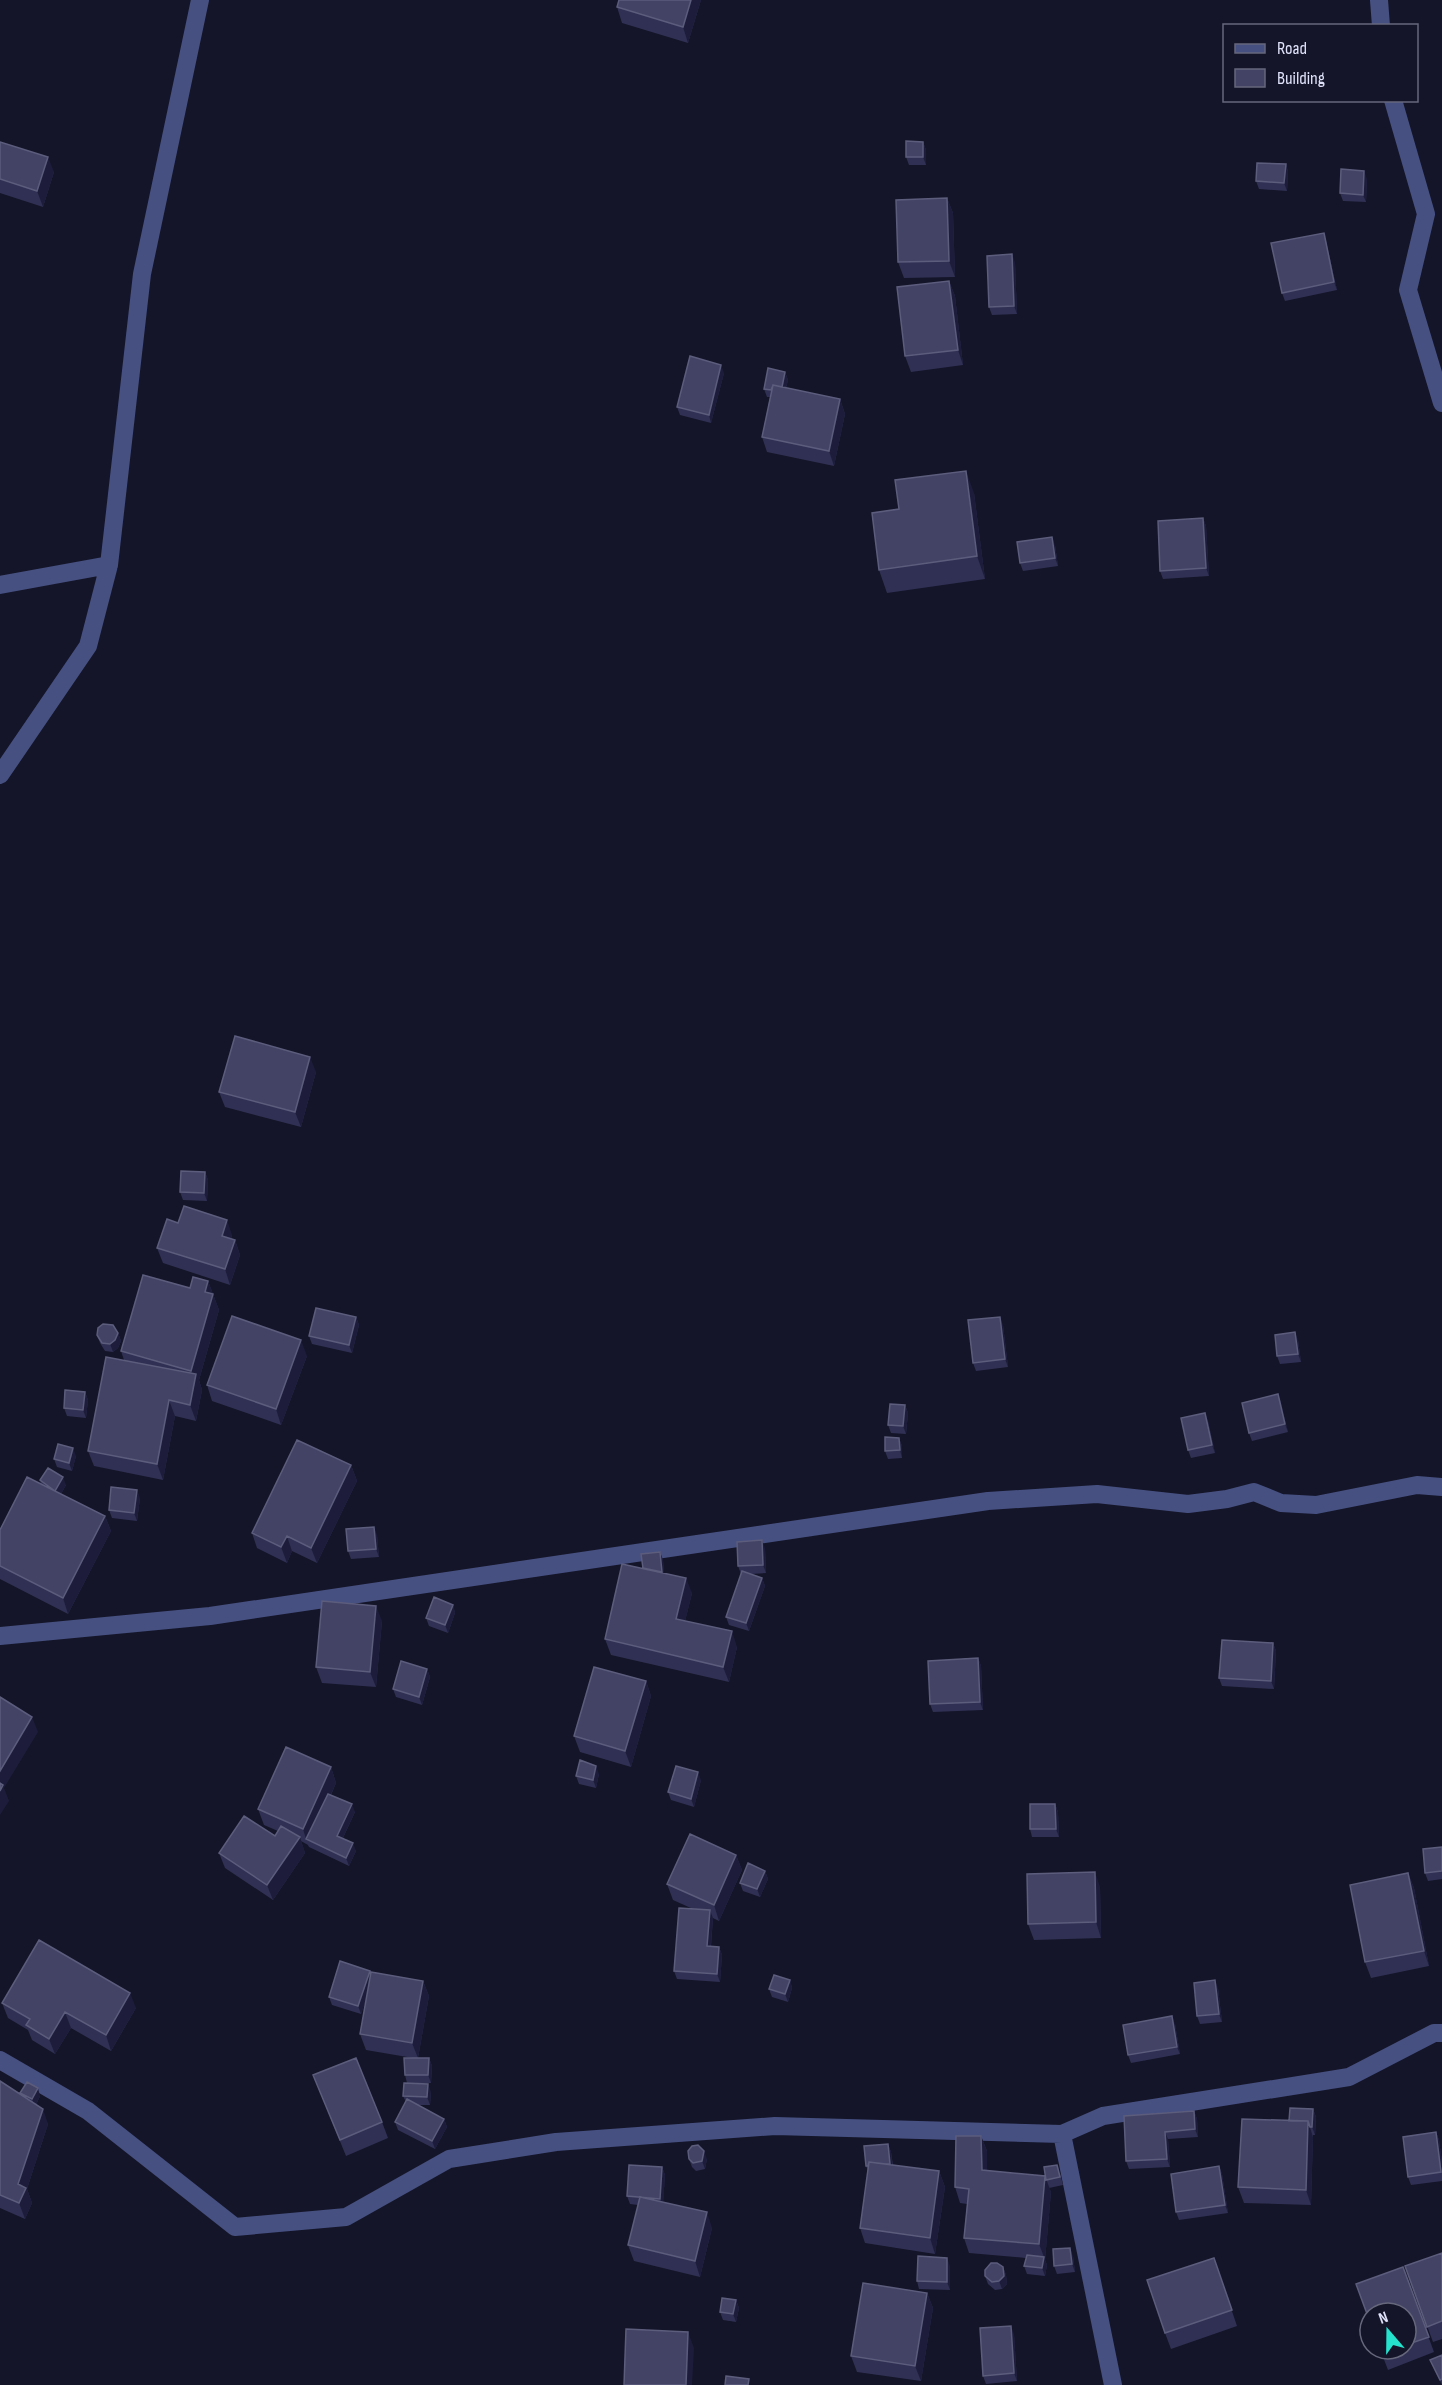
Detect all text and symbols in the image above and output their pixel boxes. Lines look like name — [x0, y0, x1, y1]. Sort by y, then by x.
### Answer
legend — [1223, 24, 1418, 102]
text: Road — [1277, 38, 1307, 59]
text: Building — [1277, 68, 1325, 89]
north arrow — [1358, 2301, 1418, 2361]
text: N — [1376, 2308, 1391, 2329]

